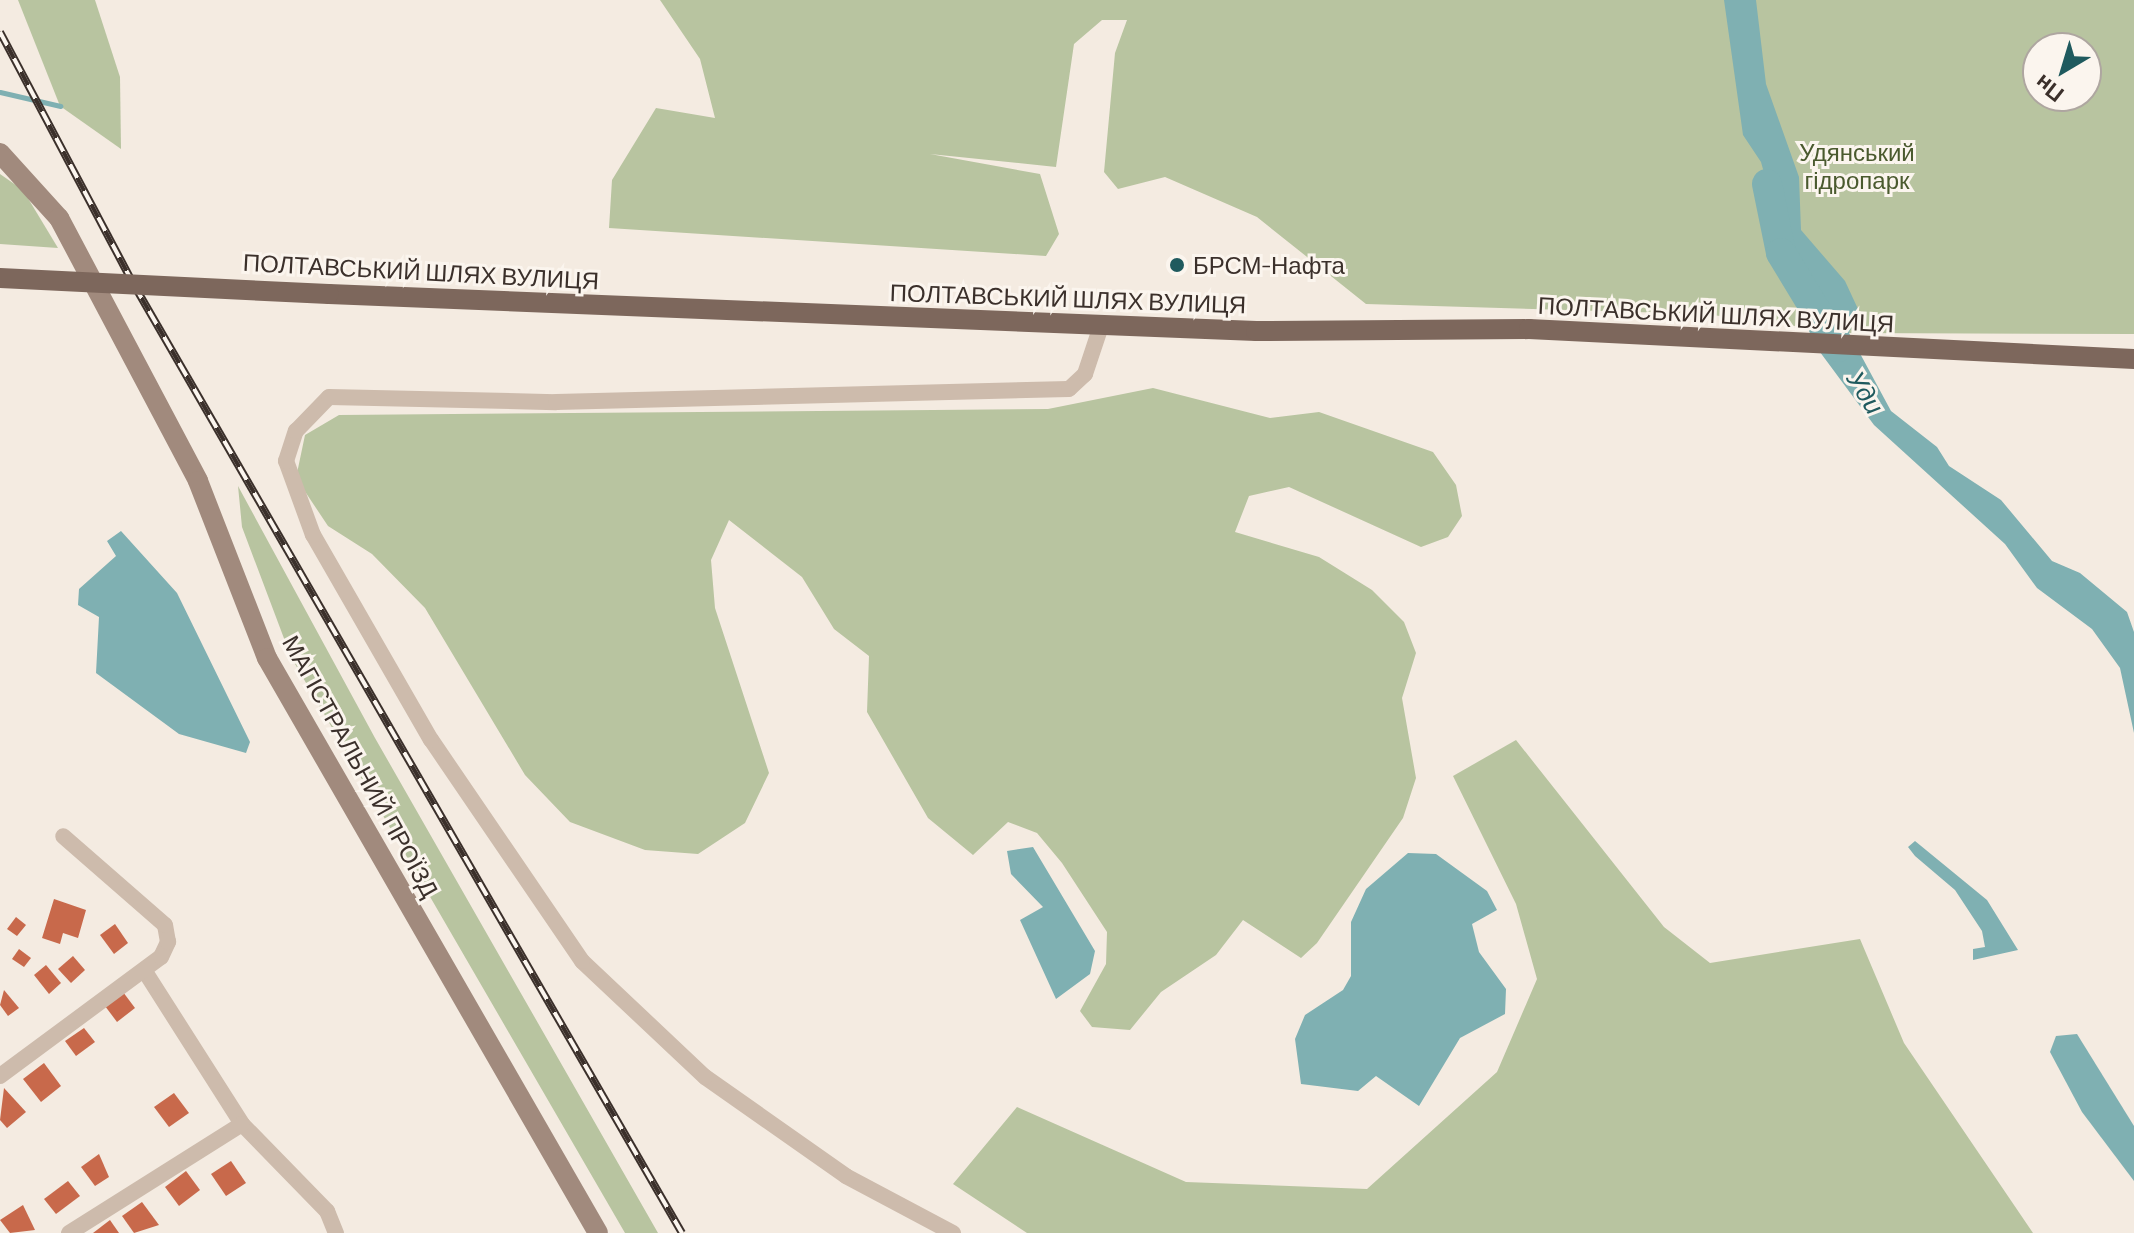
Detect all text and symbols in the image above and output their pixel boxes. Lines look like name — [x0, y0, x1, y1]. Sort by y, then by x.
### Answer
north arrow — [2022, 32, 2102, 112]
text: Пн — [2029, 70, 2068, 109]
park label: Удянський гідропарк — [1799, 138, 1915, 194]
street label: ПОЛТАВСЬКИЙ ШЛЯХ ВУЛИЦЯ — [242, 247, 600, 295]
place label: БРСМ-Нафта — [1193, 251, 1345, 279]
marker: БРСМ-Нафта — [1168, 256, 1186, 274]
street label: ПОЛТАВСЬКИЙ ШЛЯХ ВУЛИЦЯ — [889, 277, 1247, 319]
street label: ПОЛТАВСЬКИЙ ШЛЯХ ВУЛИЦЯ — [1537, 290, 1895, 338]
water label: Уди — [1841, 365, 1891, 419]
street label: МАГІСТРАЛЬНИЙ ПРОЇЗД — [277, 630, 445, 902]

